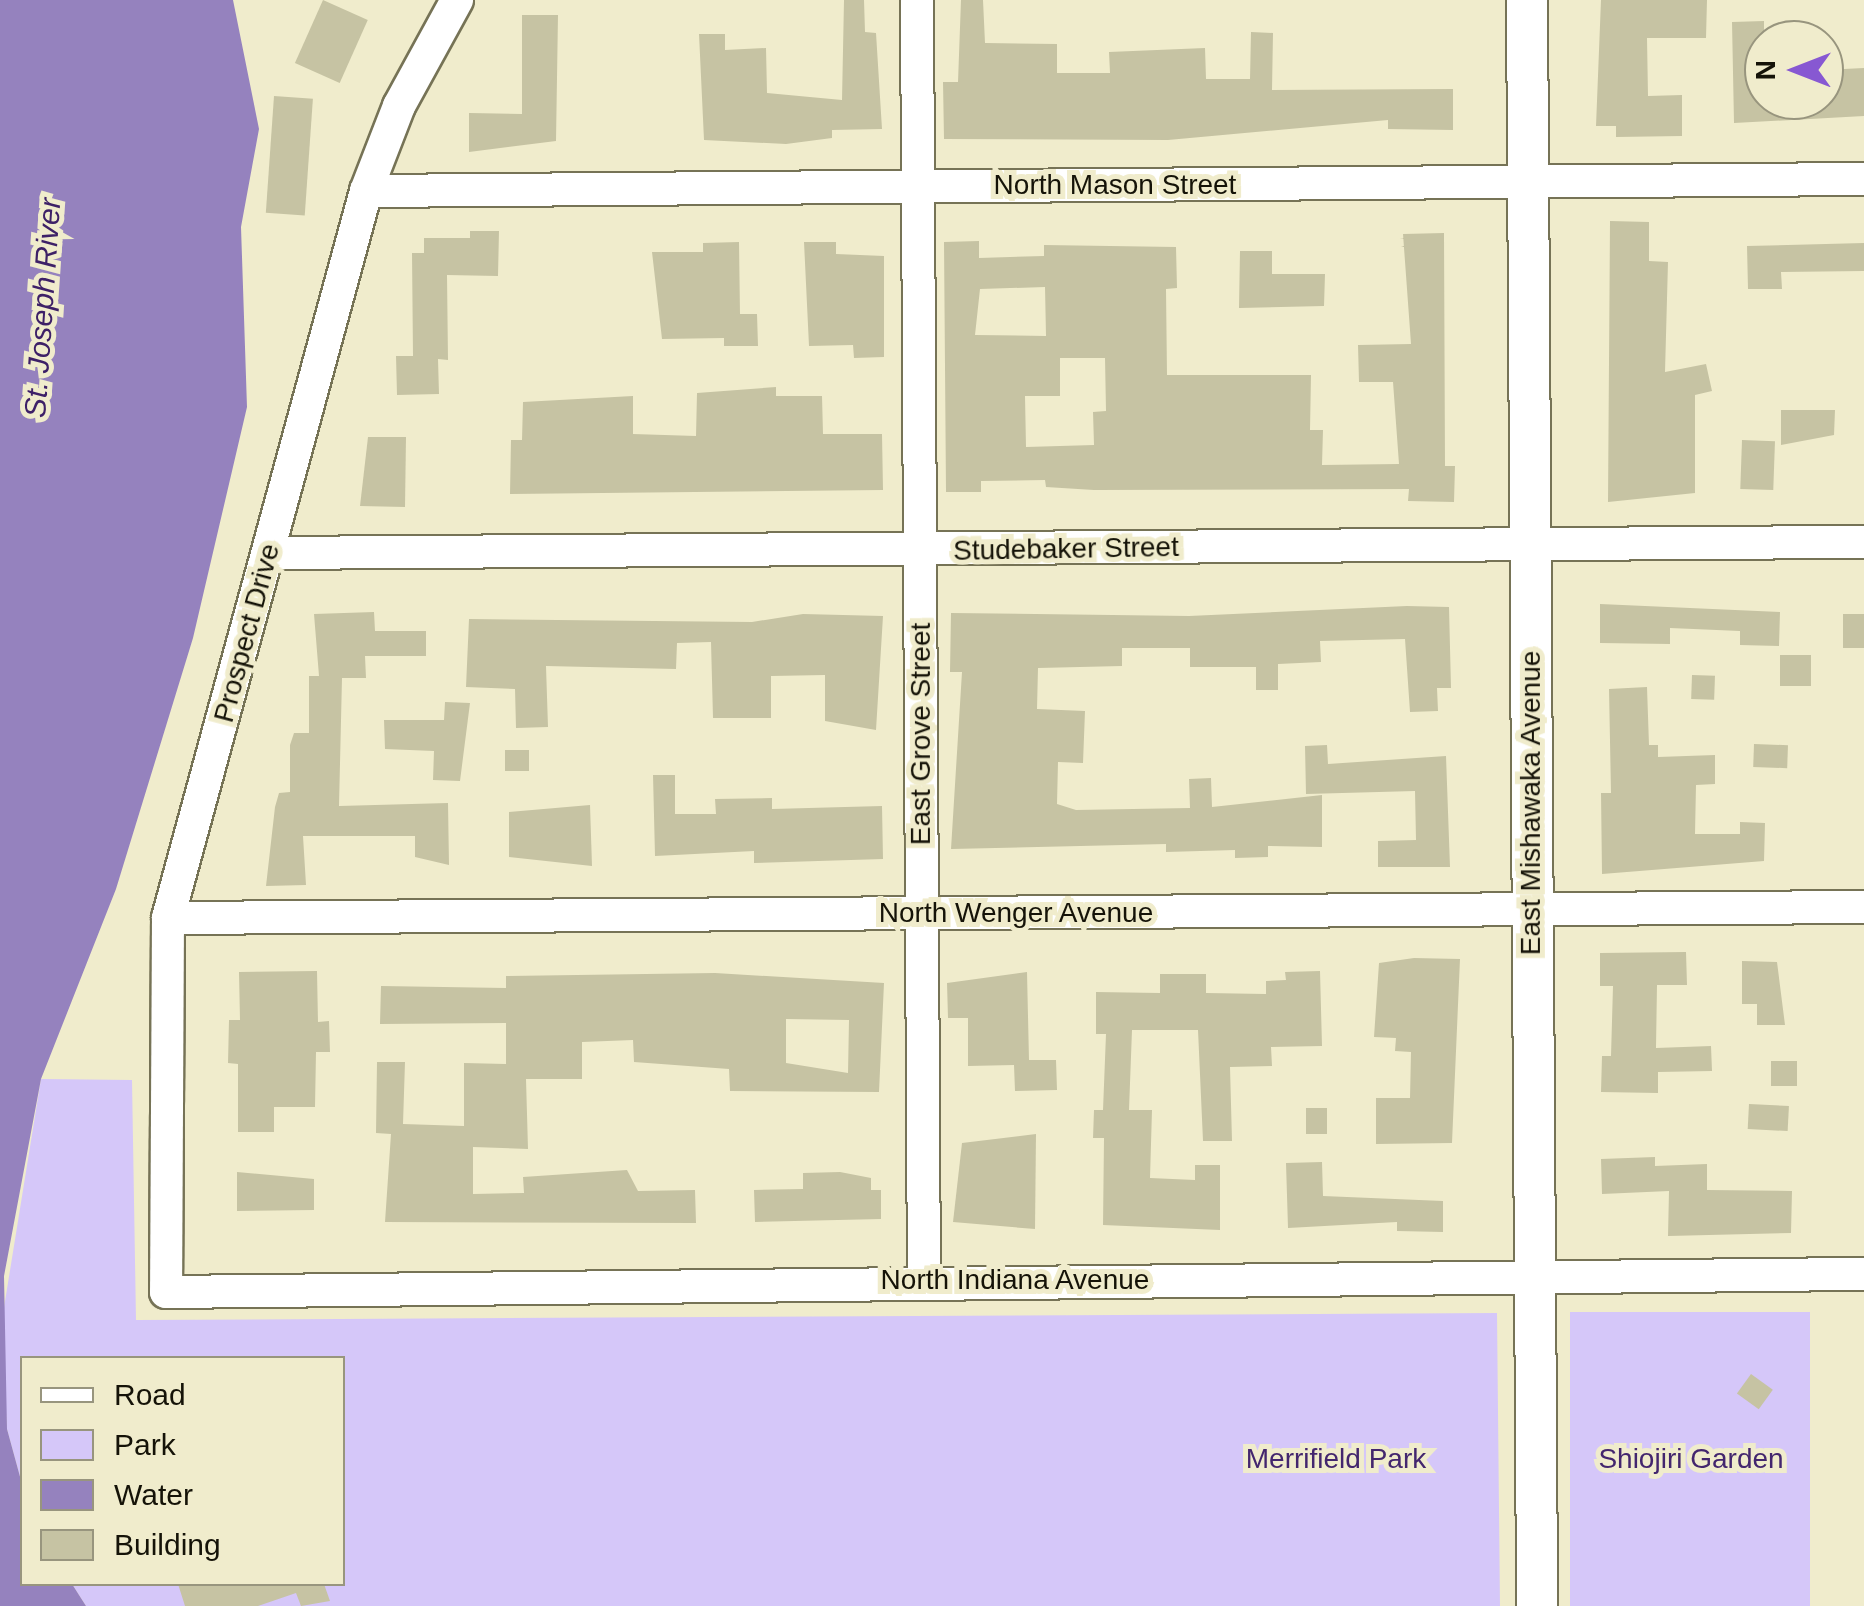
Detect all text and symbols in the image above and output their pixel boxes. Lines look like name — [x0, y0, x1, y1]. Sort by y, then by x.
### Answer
north arrow — [1744, 20, 1844, 120]
text: N — [1750, 60, 1781, 80]
street label: North Mason Street — [994, 168, 1236, 202]
water label: St. Joseph River — [17, 197, 69, 419]
street label: Studebaker Street — [953, 530, 1179, 568]
street label: Prospect Drive — [207, 540, 287, 726]
street label: East Grove Street — [904, 623, 938, 845]
street label: East Mishawaka Avenue — [1514, 650, 1548, 956]
street label: North Wenger Avenue — [878, 896, 1154, 930]
street label: North Indiana Avenue — [880, 1263, 1150, 1297]
legend — [20, 1356, 345, 1586]
text: Road — [114, 1378, 186, 1411]
text: Park — [114, 1428, 176, 1461]
park label: Merrifield Park — [1246, 1442, 1426, 1476]
park label: Shiojiri Garden — [1598, 1442, 1784, 1476]
text: Water — [114, 1478, 193, 1511]
text: Building — [114, 1528, 221, 1561]

